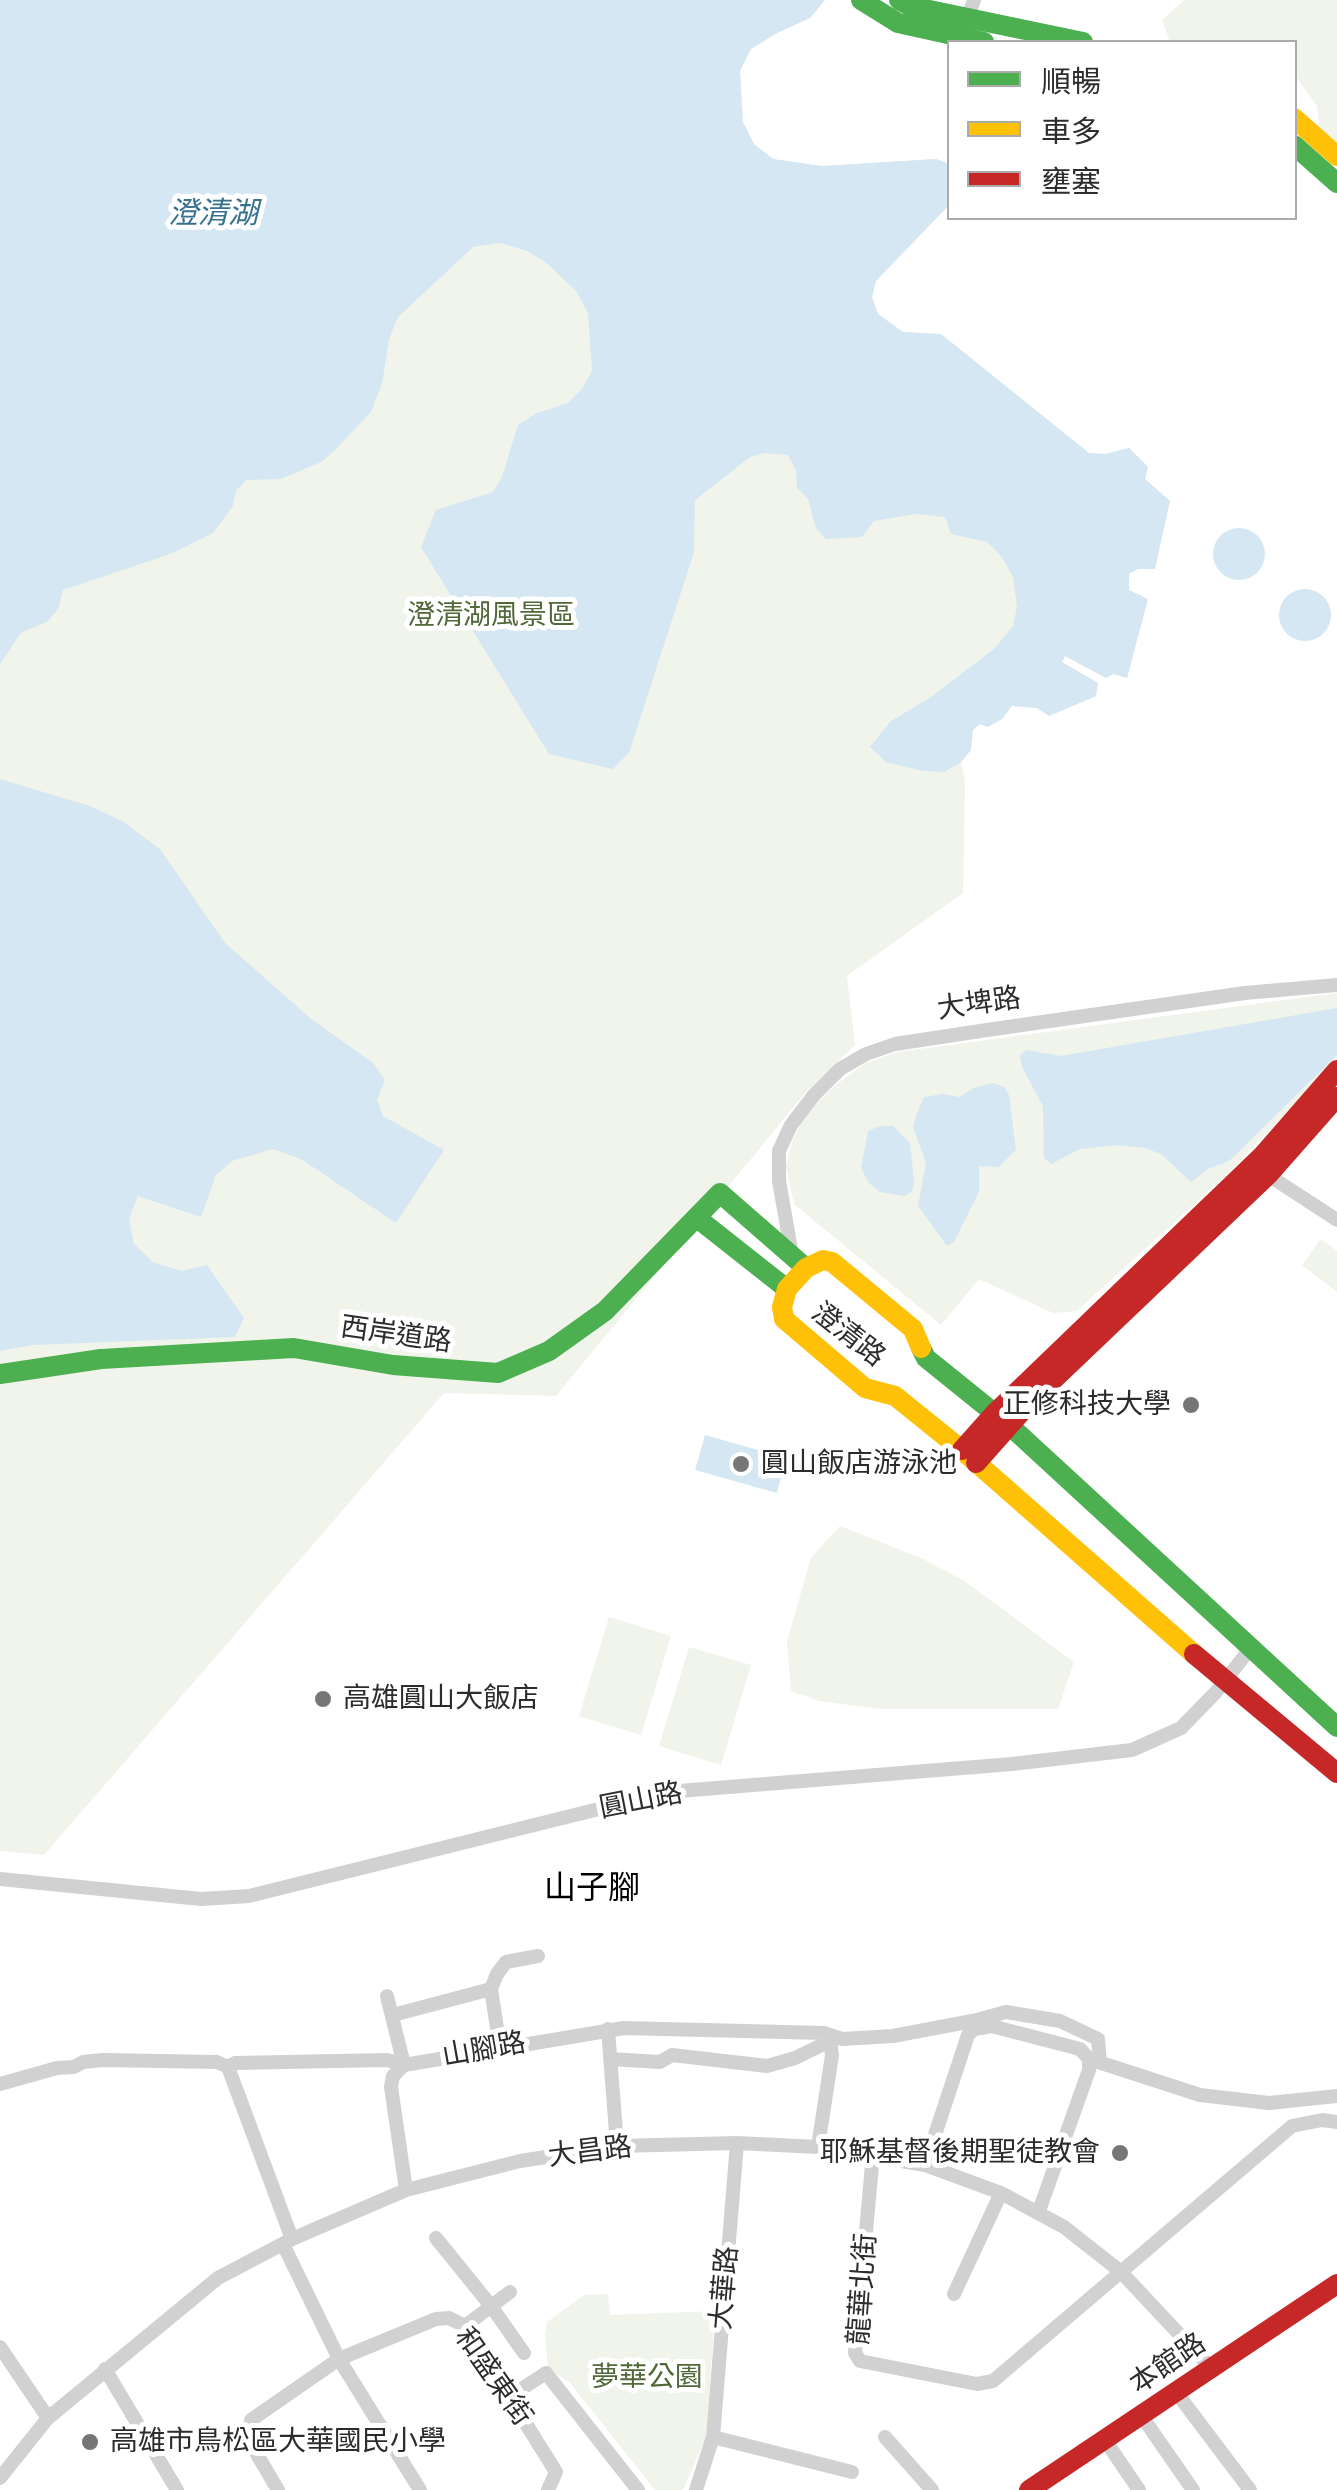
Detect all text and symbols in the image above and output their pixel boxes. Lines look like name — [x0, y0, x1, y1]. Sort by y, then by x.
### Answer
legend — [947, 40, 1297, 220]
text: 順暢 — [1041, 63, 1101, 100]
text: 車多 — [1041, 113, 1101, 150]
text: 壅塞 — [1041, 163, 1101, 200]
water label: 澄清湖 — [168, 196, 258, 232]
park label: 澄清湖風景區 — [407, 599, 575, 633]
street label: 大埤路 — [935, 982, 1023, 1026]
street label: 澄清路 — [805, 1296, 891, 1374]
street label: 西岸道路 — [338, 1311, 454, 1359]
place label: 正修科技大學 — [1003, 1388, 1171, 1422]
marker: 正修科技大學 — [1180, 1394, 1202, 1416]
place label: 圓山飯店游泳池 — [761, 1447, 957, 1481]
marker: 圓山飯店游泳池 — [730, 1453, 752, 1475]
place label: 高雄圓山大飯店 — [343, 1682, 539, 1716]
marker: 高雄圓山大飯店 — [312, 1688, 334, 1710]
street label: 圓山路 — [597, 1776, 685, 1826]
district label: 山子腳 — [544, 1870, 640, 1908]
street label: 山腳路 — [440, 2026, 528, 2074]
street label: 大昌路 — [546, 2130, 634, 2174]
place label: 耶穌基督後期聖徒教會 — [820, 2136, 1100, 2170]
marker: 耶穌基督後期聖徒教會 — [1109, 2142, 1131, 2164]
street label: 龍華北街 — [842, 2232, 884, 2346]
street label: 大華路 — [705, 2245, 745, 2331]
street label: 和盛東街 — [447, 2321, 539, 2433]
street label: 本館路 — [1124, 2327, 1212, 2401]
park label: 夢華公園 — [591, 2361, 703, 2395]
place label: 高雄市鳥松區大華國民小學 — [110, 2425, 446, 2459]
marker: 高雄市鳥松區大華國民小學 — [79, 2431, 101, 2453]

